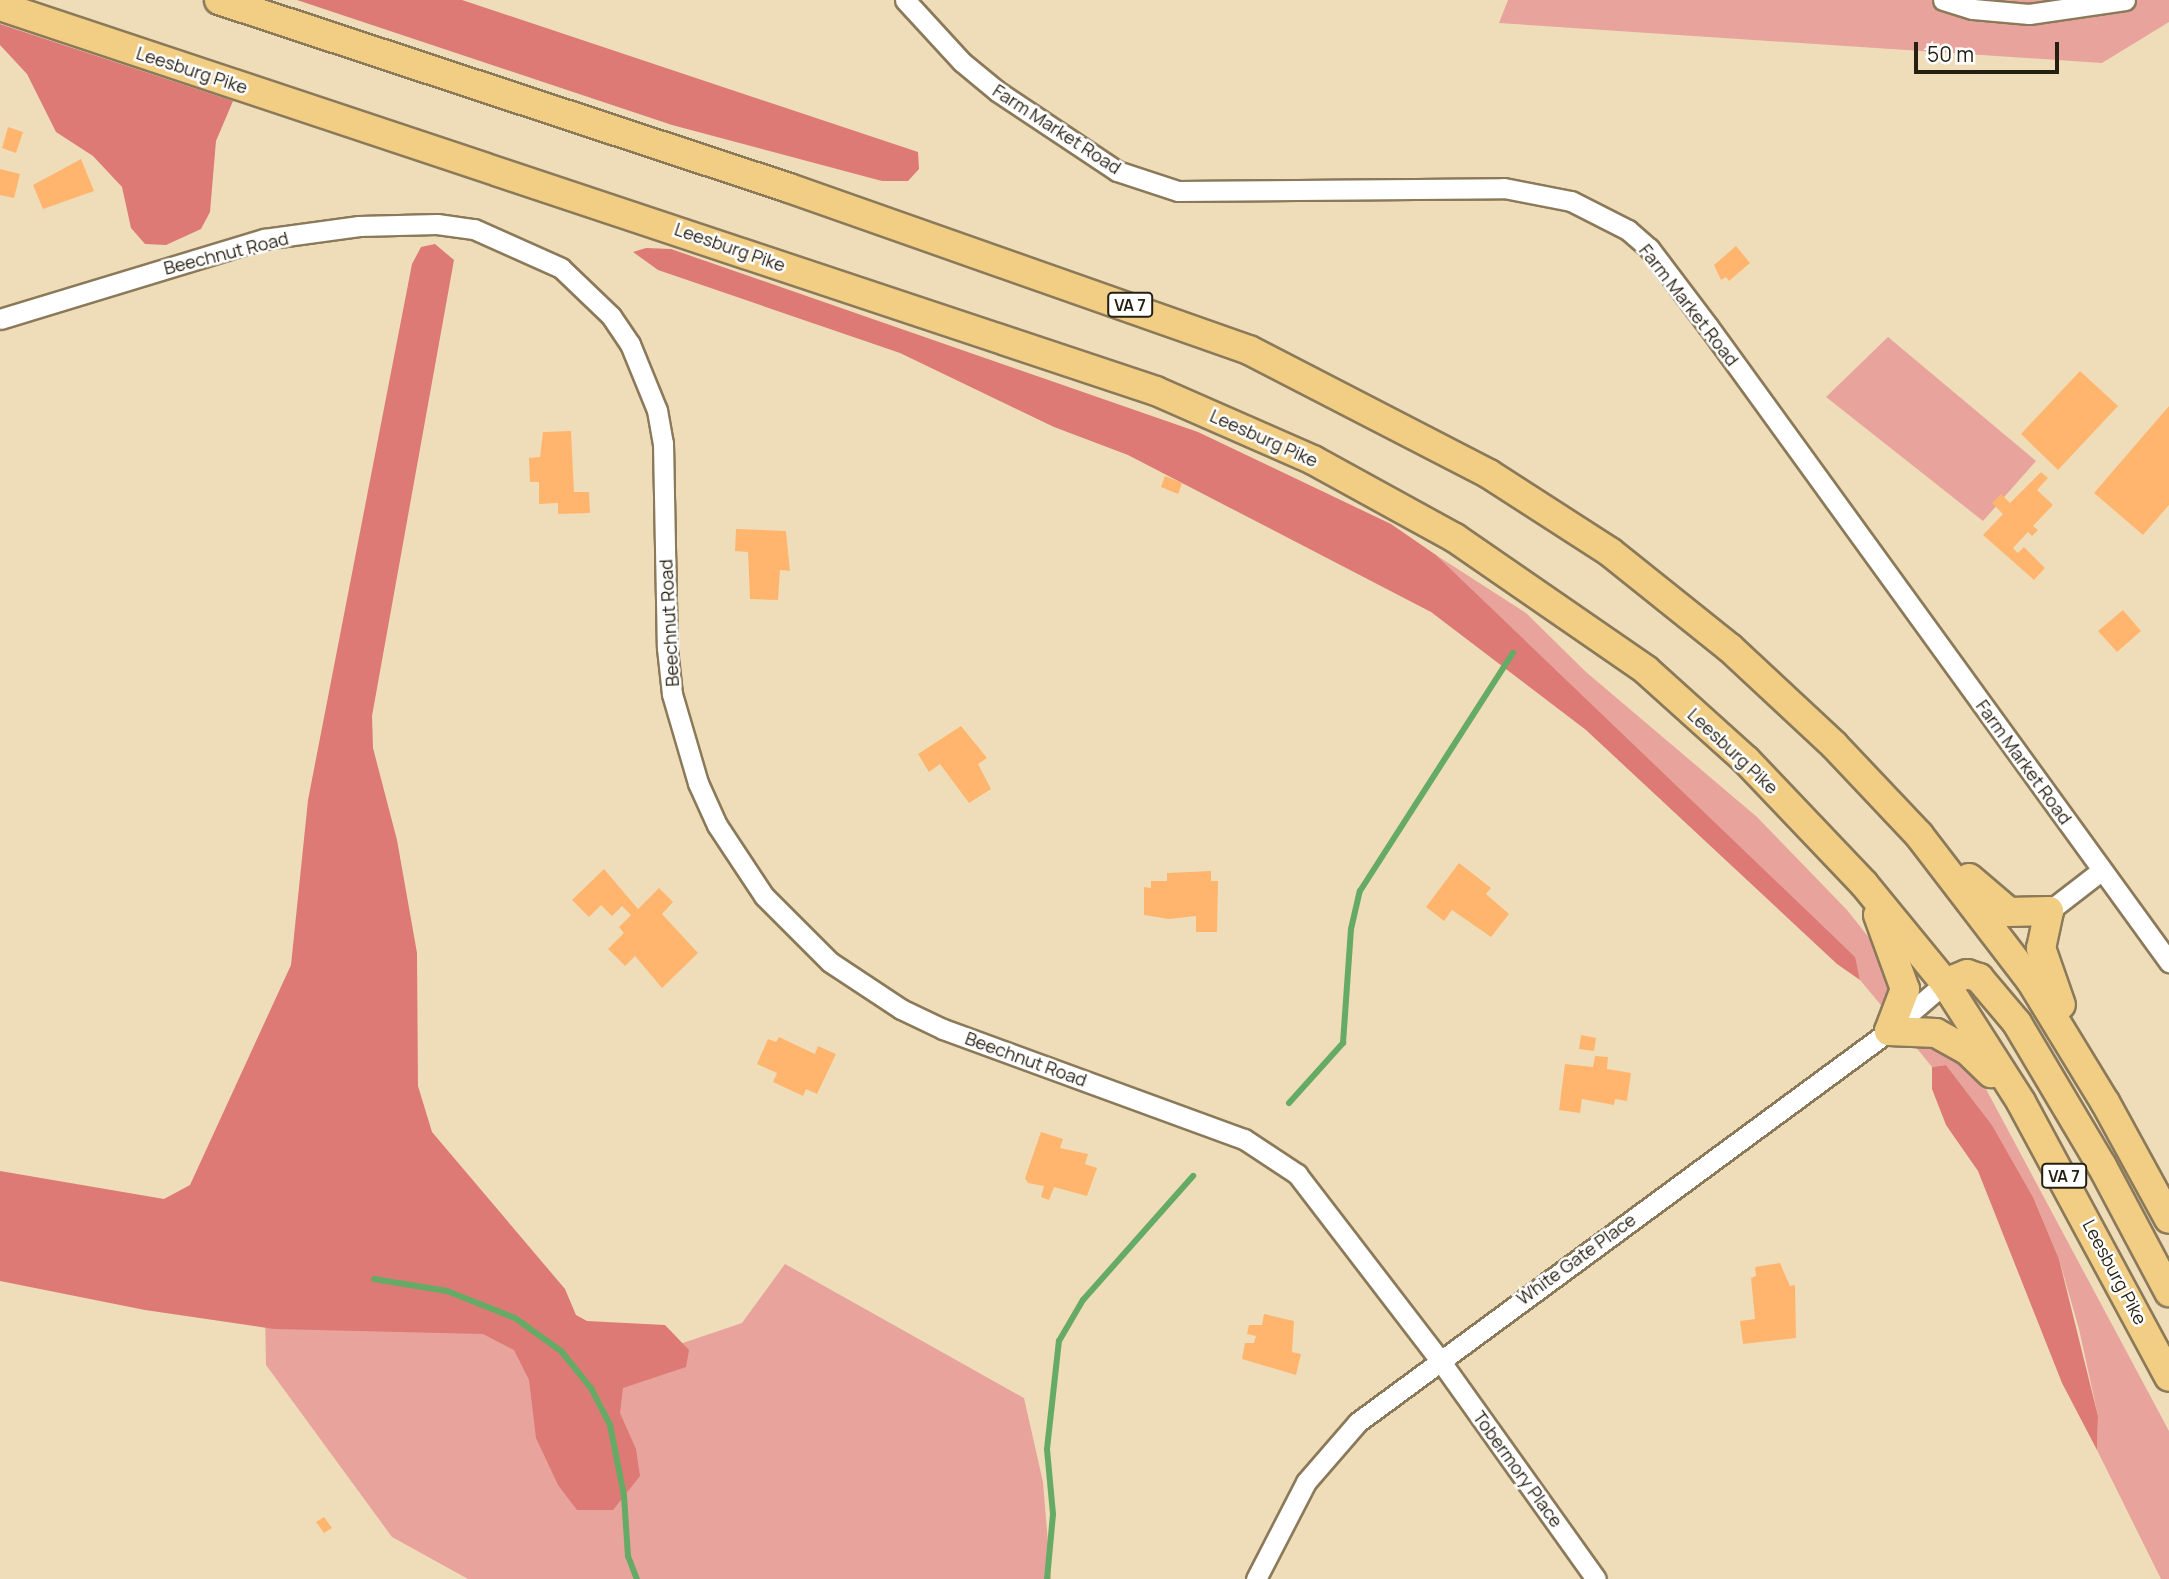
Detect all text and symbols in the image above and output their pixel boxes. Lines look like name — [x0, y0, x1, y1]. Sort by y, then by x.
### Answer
scale bar — [1917, 28, 2062, 72]
text: 50 m — [1927, 40, 1974, 68]
street label: Leesburg Pike — [134, 42, 250, 98]
street label: Farm Market Road — [989, 80, 1125, 178]
street label: Leesburg Pike — [672, 218, 788, 276]
street label: Beechnut Road — [161, 227, 291, 279]
street label: Farm Market Road — [1635, 240, 1743, 370]
road number: VA 7 — [1106, 292, 1154, 318]
street label: Leesburg Pike — [1207, 405, 1321, 471]
street label: Beechnut Road — [655, 559, 683, 687]
street label: Farm Market Road — [1972, 696, 2076, 828]
street label: Leesburg Pike — [1683, 704, 1783, 798]
street label: Beechnut Road — [962, 1027, 1090, 1091]
road number: VA 7 — [2039, 1164, 2088, 1188]
street label: White Gate Place — [1512, 1209, 1640, 1309]
street label: Leesburg Pike — [2078, 1216, 2152, 1328]
street label: Tobermory Place — [1469, 1407, 1567, 1531]

